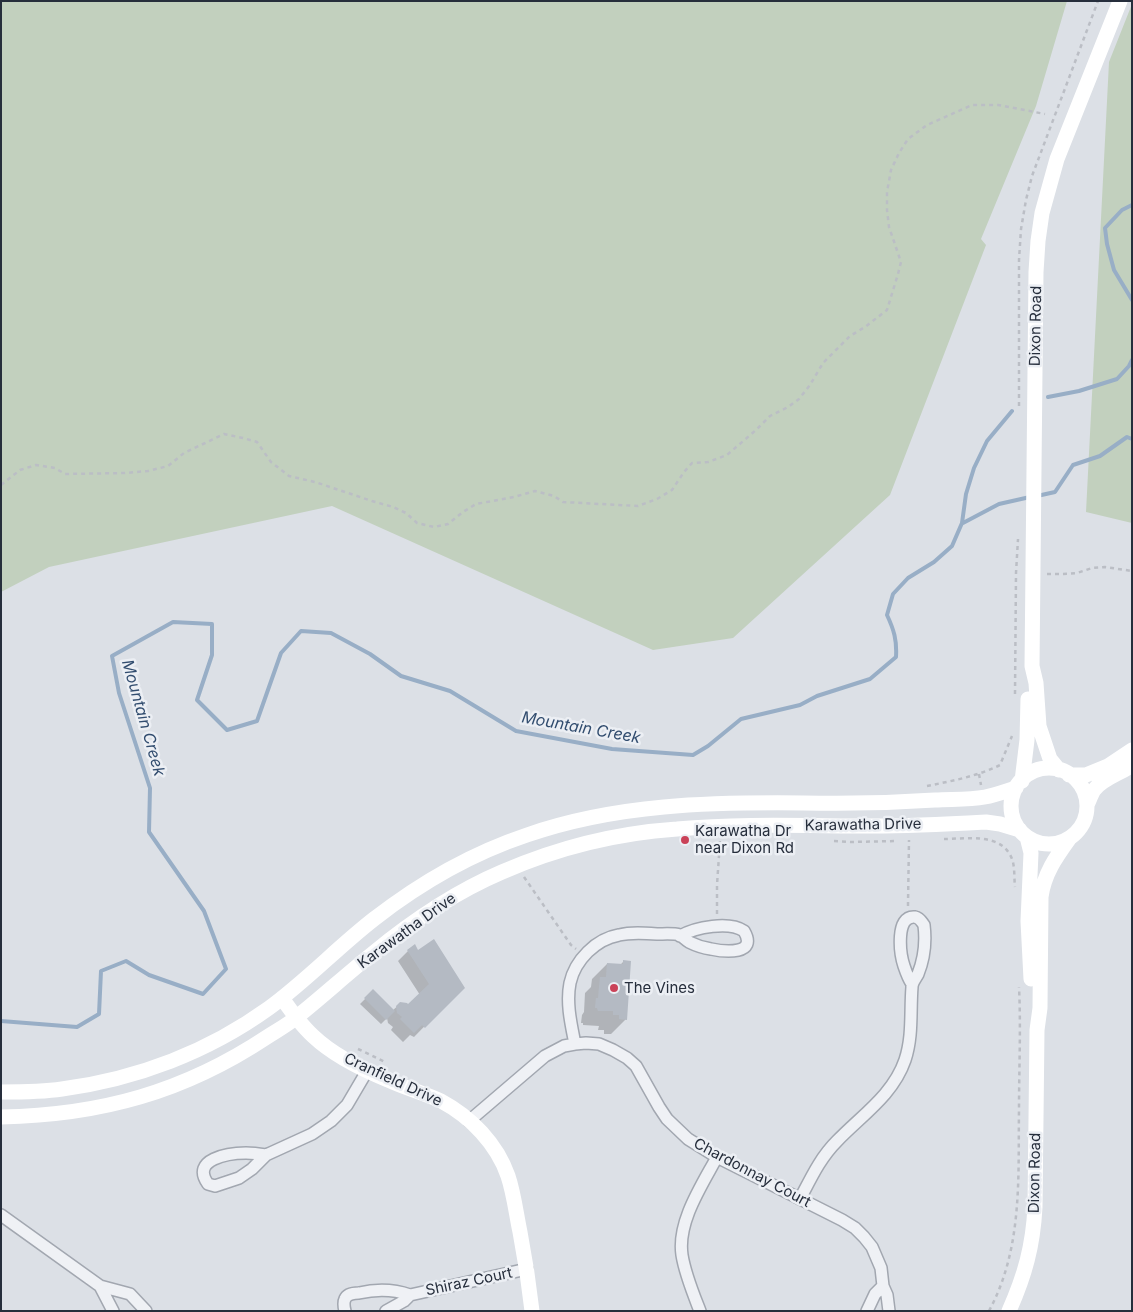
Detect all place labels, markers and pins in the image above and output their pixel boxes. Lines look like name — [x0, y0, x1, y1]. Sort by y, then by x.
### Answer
place label: Karawatha Dr near Dixon Rd — [695, 822, 794, 857]
marker: Karawatha Dr near Dixon Rd — [679, 834, 691, 846]
place label: The Vines — [624, 979, 695, 997]
marker: The Vines — [608, 982, 620, 994]

